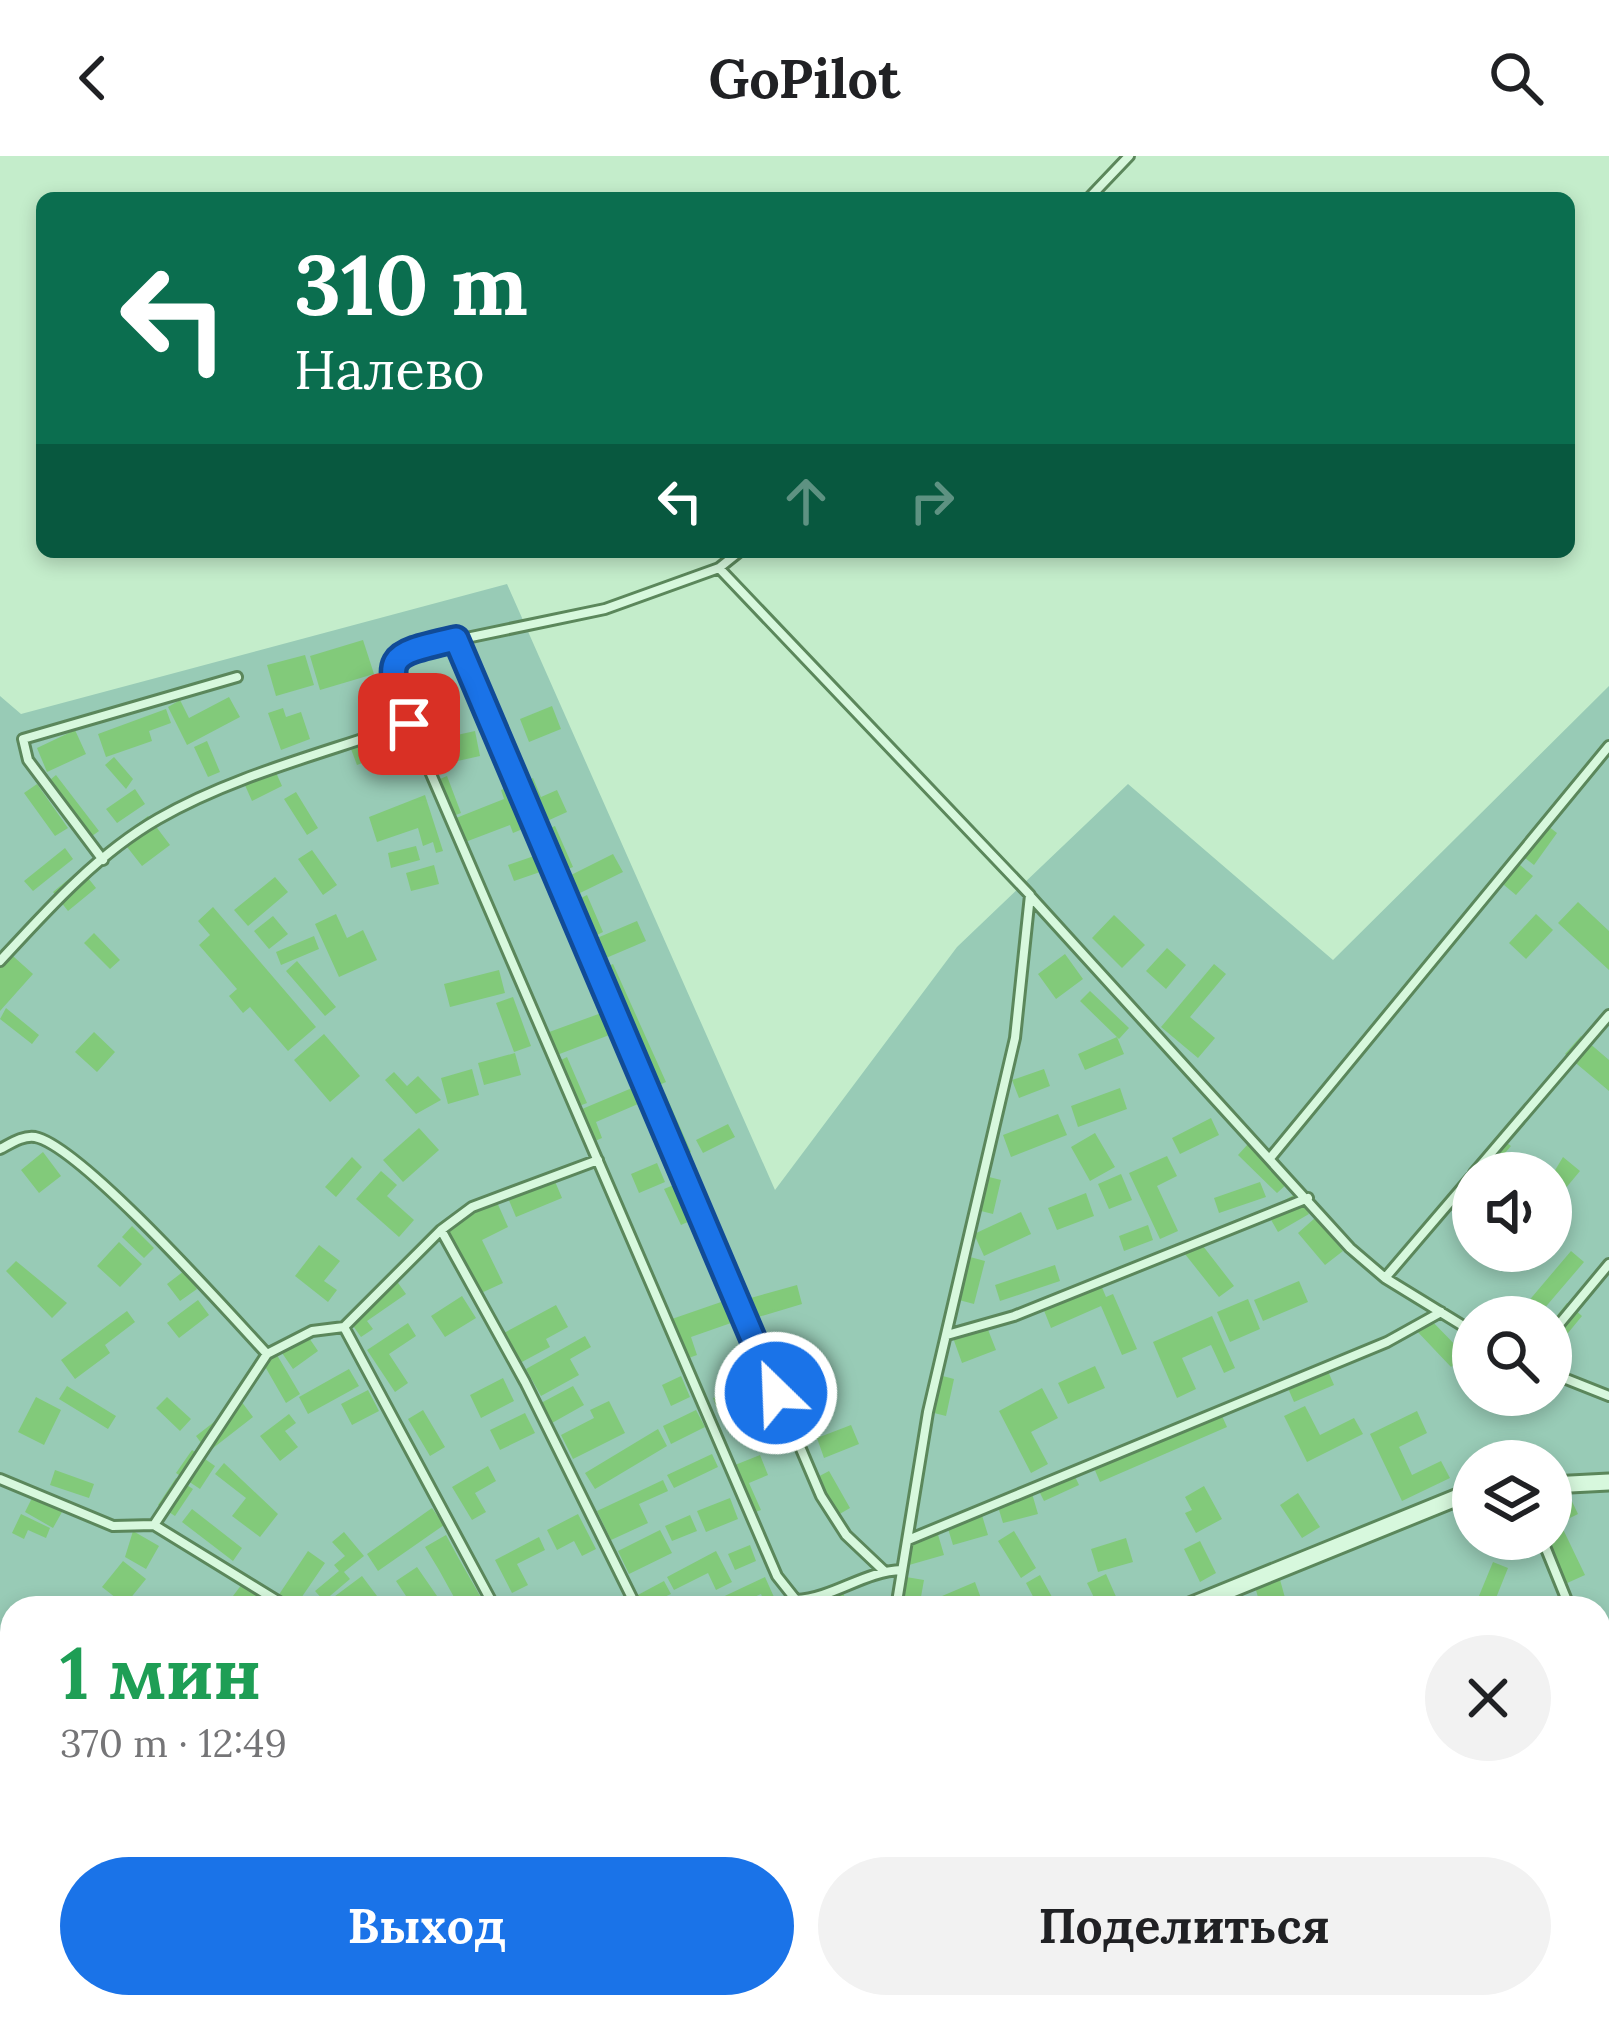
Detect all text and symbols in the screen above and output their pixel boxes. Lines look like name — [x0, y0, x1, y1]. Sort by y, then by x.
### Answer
text: GoPilot — [709, 44, 900, 113]
icon: back — [60, 45, 126, 111]
icon: search — [1483, 45, 1549, 111]
text: 310 m — [294, 230, 528, 338]
icon: left — [96, 240, 252, 396]
text: Налево — [294, 335, 485, 404]
icon: left — [647, 468, 713, 534]
icon: ahead — [773, 468, 839, 534]
icon: right — [899, 468, 965, 534]
pin — [358, 673, 460, 775]
icon: arrive — [376, 691, 442, 757]
map controls — [1452, 1152, 1572, 1560]
button: sound — [1452, 1152, 1572, 1272]
button: search — [1452, 1296, 1572, 1416]
position arrow — [713, 1330, 839, 1456]
button: layers — [1452, 1440, 1572, 1560]
text: 1 мин — [60, 1627, 261, 1719]
button: close — [1425, 1635, 1551, 1761]
text: 370 m · 12:49 — [60, 1718, 287, 1768]
button: Выход — [60, 1857, 794, 1995]
button: Поделиться — [818, 1857, 1551, 1995]

